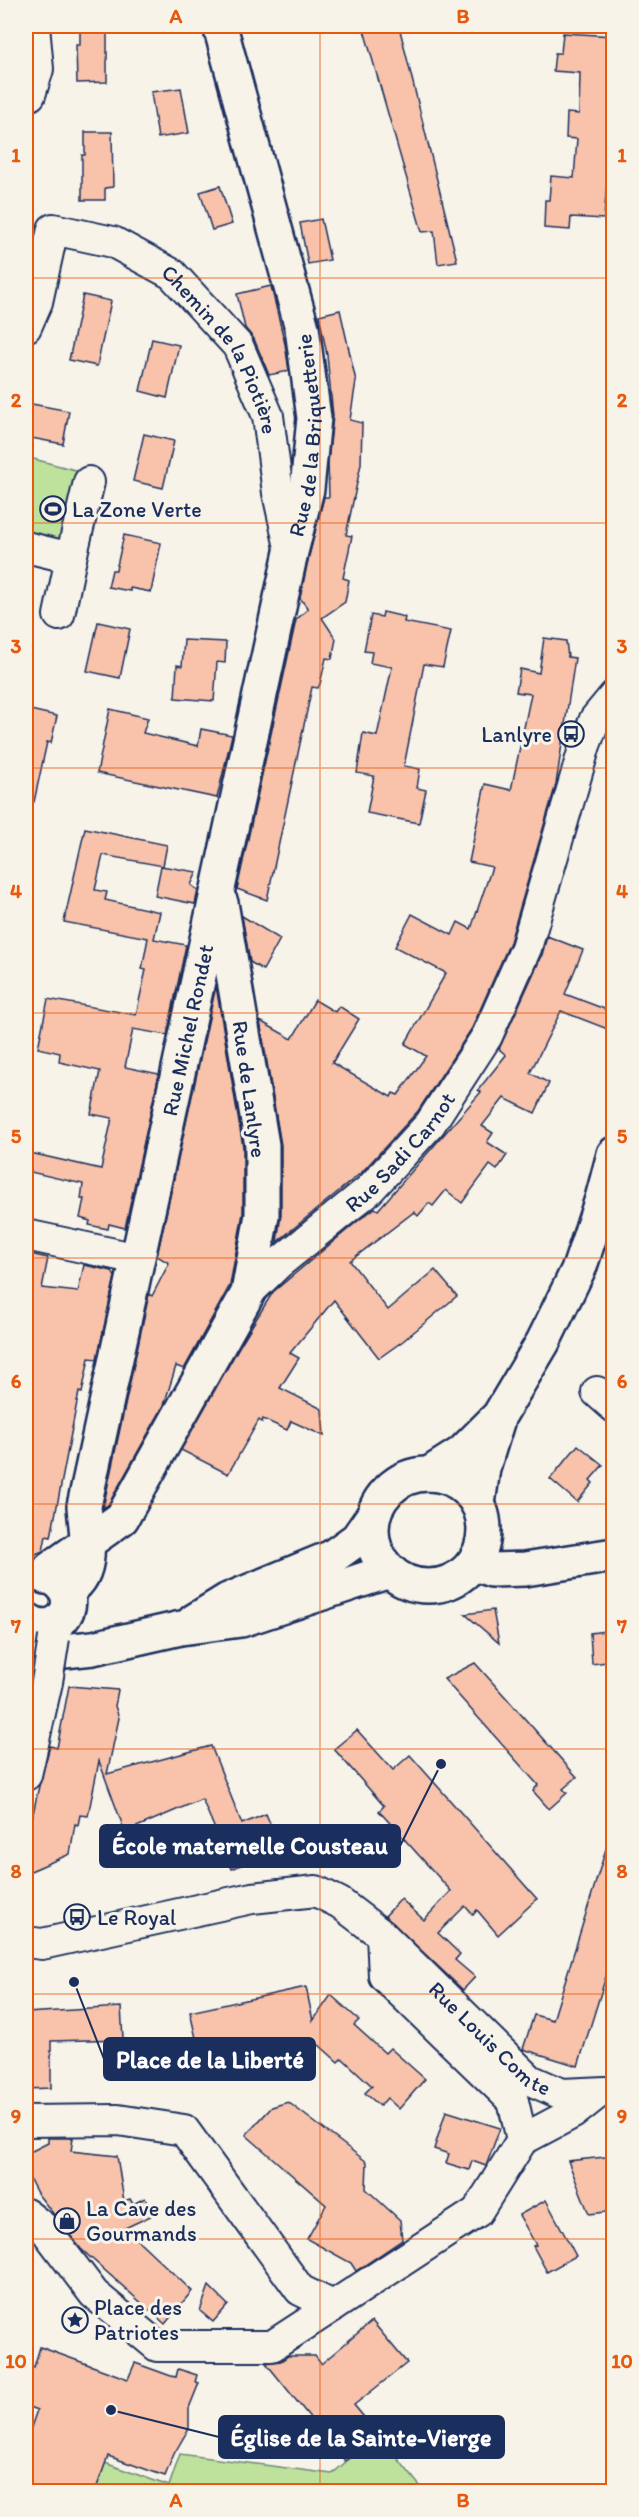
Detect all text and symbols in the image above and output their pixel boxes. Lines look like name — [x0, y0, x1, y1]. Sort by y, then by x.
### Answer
text: A — [169, 4, 183, 28]
text: B — [457, 4, 470, 28]
text: 1 — [11, 143, 21, 167]
text: 1 — [617, 143, 627, 167]
street label: Chemin de la Piotière — [158, 258, 283, 436]
street label: Rue de la Briquetterie — [282, 332, 328, 539]
text: 2 — [11, 388, 22, 412]
text: 2 — [617, 388, 628, 412]
sports icon: La Zone Verte — [38, 494, 68, 524]
place label: La Zone Verte — [72, 496, 202, 523]
text: 3 — [11, 634, 22, 658]
text: 3 — [617, 634, 628, 658]
bus stop icon: Lanlyre — [556, 719, 586, 749]
place label: Lanlyre — [481, 721, 552, 748]
text: 4 — [10, 879, 22, 903]
text: 4 — [616, 879, 628, 903]
street label: Rue Michel Rondet — [156, 942, 220, 1119]
street label: Rue de Lanlyre — [227, 1019, 272, 1159]
street label: Rue Sadi Carnot — [340, 1087, 461, 1218]
text: 5 — [11, 1124, 22, 1148]
text: 5 — [617, 1124, 628, 1148]
text: 6 — [11, 1369, 22, 1393]
text: 6 — [617, 1369, 628, 1393]
text: 7 — [10, 1614, 21, 1638]
text: 7 — [616, 1614, 627, 1638]
callout: École maternelle Cousteau — [100, 1825, 400, 1867]
text: École maternelle Cousteau — [112, 1831, 389, 1860]
text: 8 — [11, 1859, 22, 1883]
text: 8 — [617, 1859, 628, 1883]
bus stop icon: Le Royal — [62, 1902, 92, 1932]
place label: Le Royal — [97, 1904, 176, 1931]
street label: Rue Louis Comte — [423, 1975, 555, 2101]
callout: Place de la Liberté — [104, 2038, 315, 2080]
text: Place de la Liberté — [116, 2045, 304, 2074]
text: 9 — [11, 2104, 21, 2128]
text: 9 — [617, 2104, 627, 2128]
place label: La Cave des Gourmands — [86, 2195, 197, 2247]
shop icon: La Cave des Gourmands — [52, 2206, 82, 2236]
place label: Place des Patriotes — [94, 2294, 182, 2346]
place icon: Place des Patriotes — [60, 2305, 90, 2335]
text: 10 — [5, 2349, 27, 2373]
text: 10 — [611, 2349, 633, 2373]
callout: Église de la Sainte-Vierge — [219, 2416, 504, 2458]
text: Église de la Sainte-Vierge — [231, 2423, 491, 2453]
text: A — [169, 2488, 183, 2512]
text: B — [457, 2488, 470, 2512]

